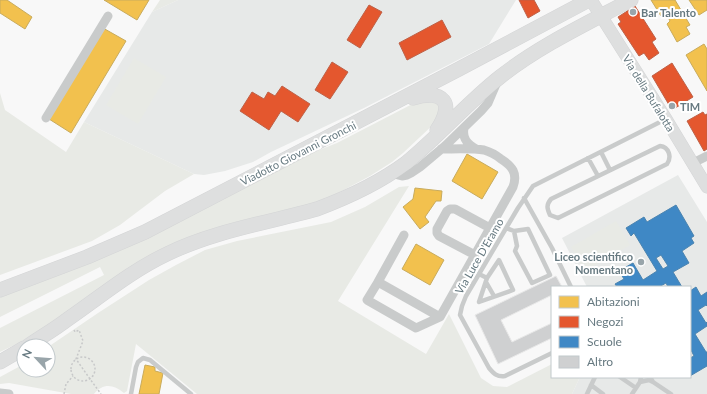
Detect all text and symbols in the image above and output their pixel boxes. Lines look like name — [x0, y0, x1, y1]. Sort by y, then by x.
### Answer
place label: Bar Talento — [641, 6, 696, 19]
marker: Bar Talento — [628, 7, 638, 17]
street label: Via della Bufalotta — [620, 52, 678, 134]
place label: TIM — [680, 100, 700, 113]
marker: TIM — [667, 101, 677, 111]
street label: Viadotto Giovanni Gronchi — [238, 118, 358, 188]
street label: Via Luce D'Eramo — [452, 216, 506, 296]
place label: Liceo scientifico Nomentano — [554, 250, 633, 276]
marker: Liceo scientifico Nomentano — [636, 257, 646, 267]
legend — [551, 286, 691, 378]
text: Abitazioni — [587, 294, 640, 309]
text: Negozi — [587, 314, 624, 329]
text: Scuole — [587, 334, 622, 349]
north arrow — [16, 338, 56, 378]
text: N — [19, 347, 34, 360]
text: Altro — [587, 354, 613, 369]

